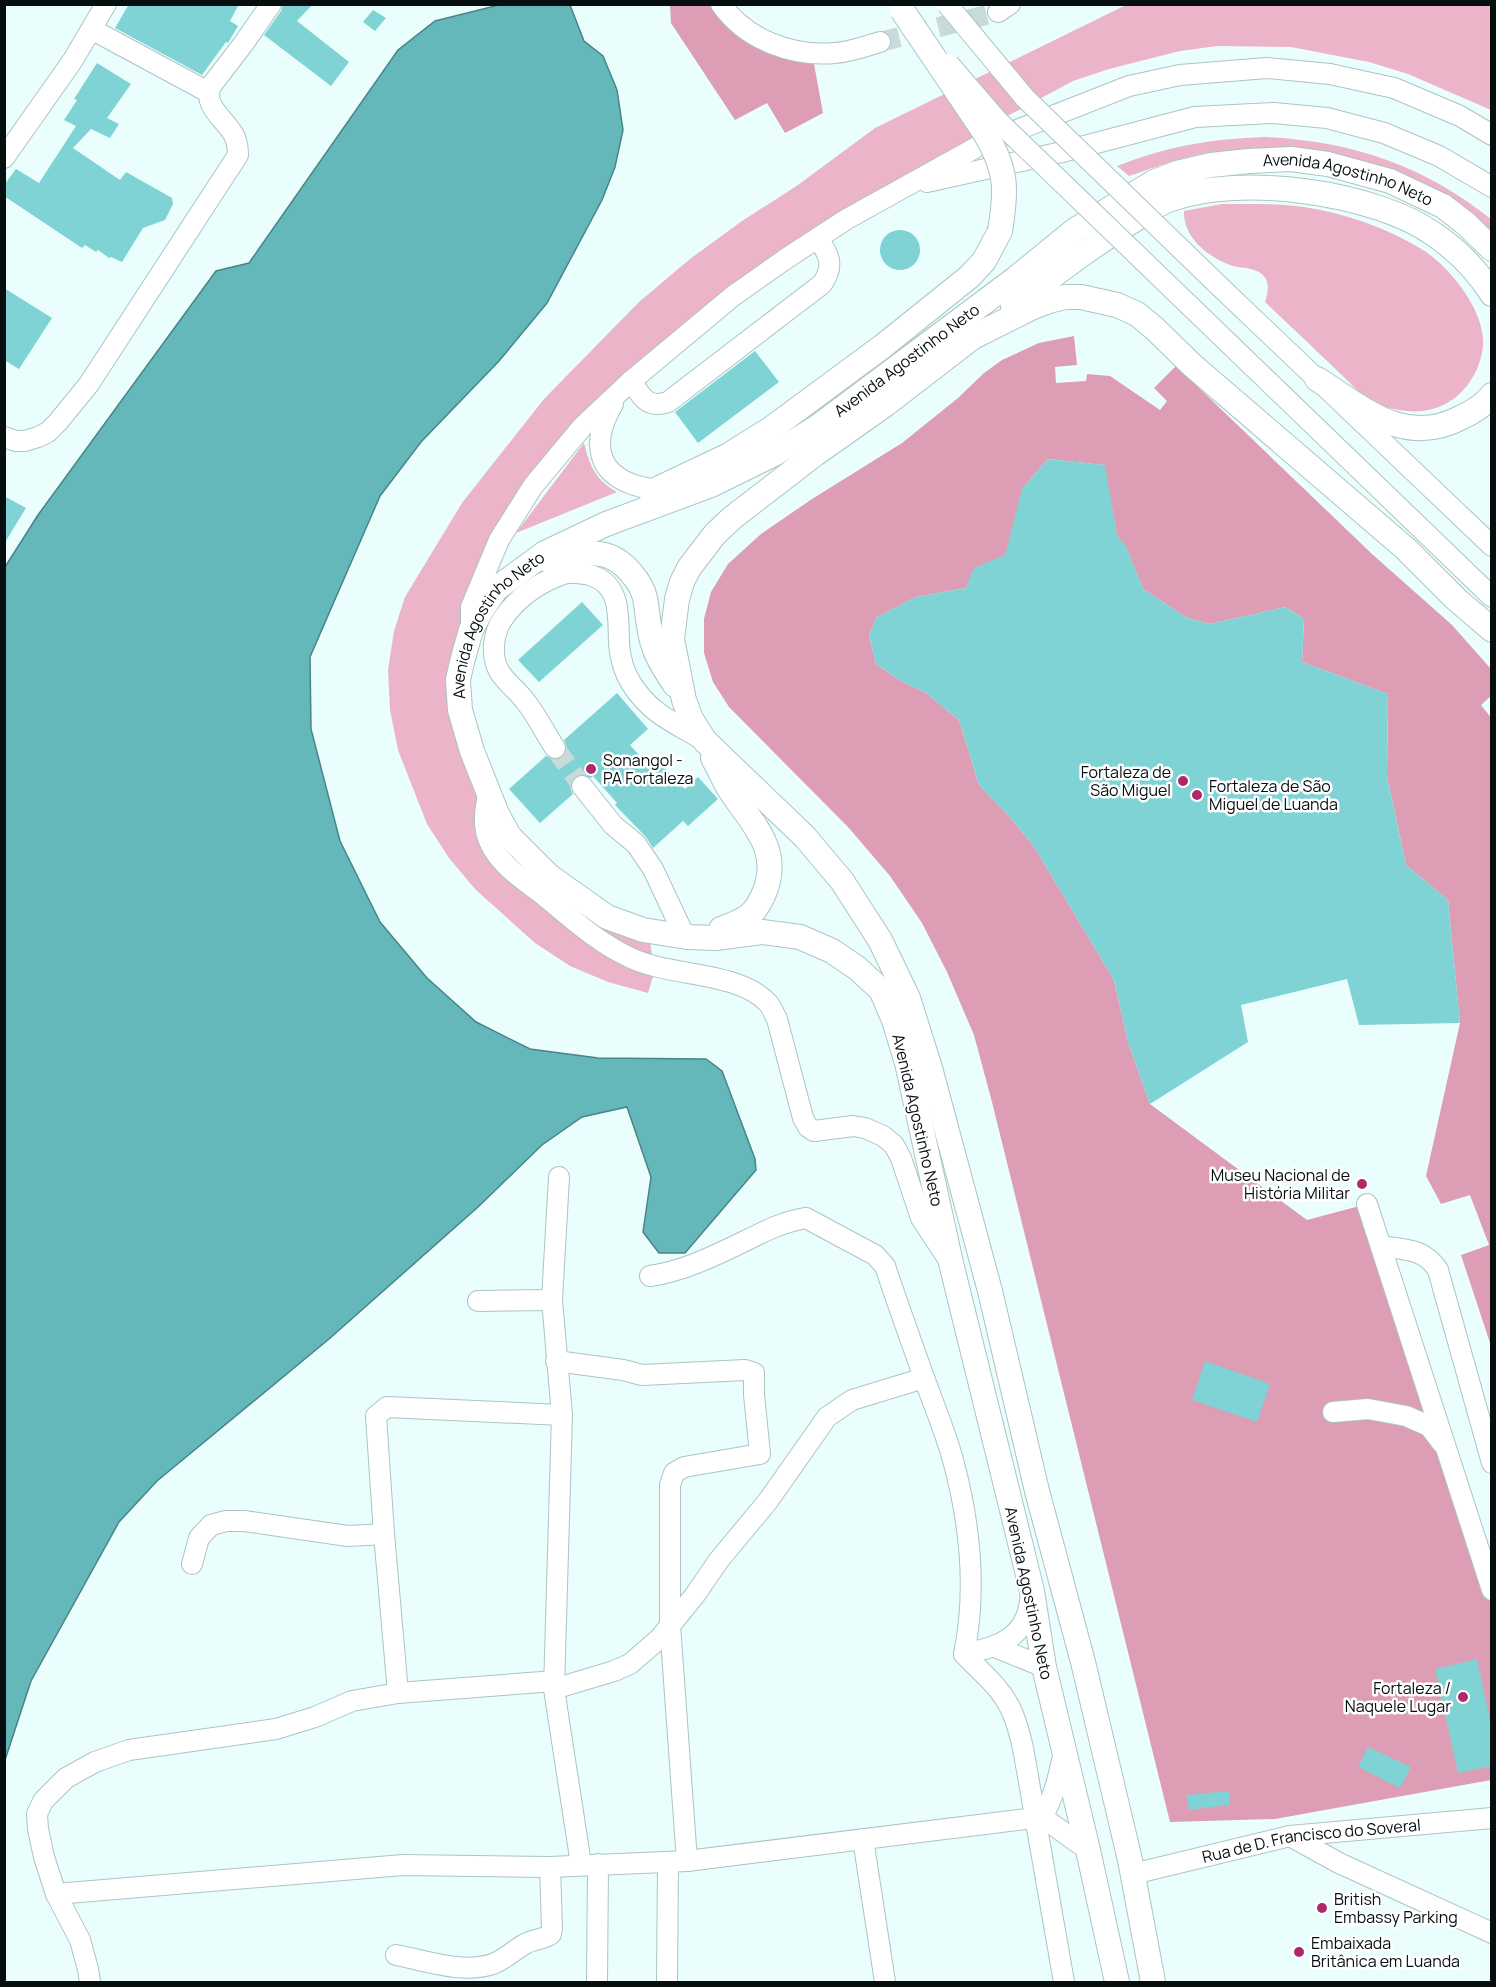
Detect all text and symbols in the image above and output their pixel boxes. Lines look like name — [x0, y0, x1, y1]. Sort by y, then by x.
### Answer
street label: Avenida Agostinho Neto — [1262, 148, 1437, 211]
street label: Avenida Agostinho Neto — [829, 298, 984, 422]
street label: Avenida Agostinho Neto — [447, 546, 549, 700]
place label: Sonangol - PA Fortaleza — [603, 749, 694, 789]
place label: Fortaleza de São Miguel — [1081, 761, 1171, 801]
marker: Sonangol - PA Fortaleza — [584, 762, 598, 776]
marker: Fortaleza de São Miguel — [1176, 774, 1190, 788]
place label: Fortaleza de São Miguel de Luanda — [1209, 775, 1338, 815]
marker: Fortaleza de São Miguel de Luanda — [1190, 788, 1204, 802]
street label: Avenida Agostinho Neto — [887, 1032, 949, 1208]
place label: Museu Nacional de História Militar — [1211, 1164, 1350, 1204]
marker: Museu Nacional de História Militar — [1355, 1177, 1369, 1191]
street label: Avenida Agostinho Neto — [1000, 1504, 1058, 1682]
place label: Fortaleza / Naquele Lugar — [1345, 1677, 1451, 1717]
marker: Fortaleza / Naquele Lugar — [1456, 1690, 1470, 1704]
street label: Rua de D. Francisco do Soveral — [1200, 1813, 1422, 1868]
place label: British Embassy Parking — [1334, 1888, 1458, 1928]
marker: British Embassy Parking — [1315, 1901, 1329, 1915]
place label: Embaixada Britânica em Luanda — [1311, 1932, 1460, 1972]
marker: Embaixada Britânica em Luanda — [1292, 1945, 1306, 1959]

